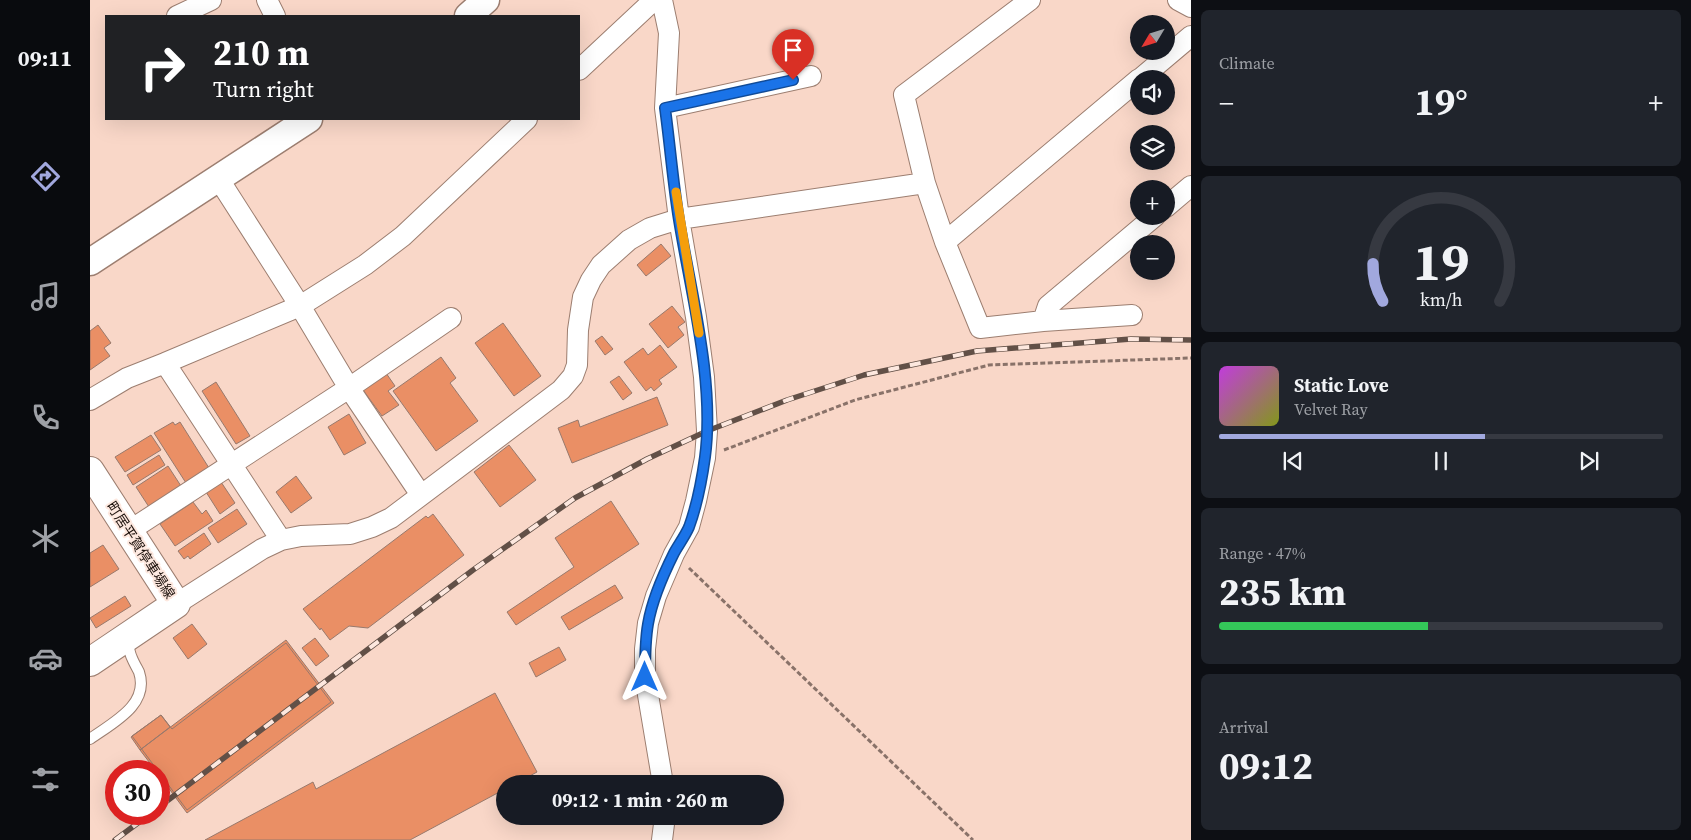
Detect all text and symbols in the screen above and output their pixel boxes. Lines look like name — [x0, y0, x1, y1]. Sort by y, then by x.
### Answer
north arrow — [1130, 15, 1175, 60]
map controls — [1130, 15, 1175, 280]
text: 210 m — [213, 29, 309, 77]
pin — [772, 29, 814, 80]
icon: right — [130, 35, 195, 100]
icon: arrive — [779, 36, 807, 64]
text: 09:11 — [18, 43, 72, 73]
text: Climate — [1219, 52, 1275, 74]
button: sound — [1130, 70, 1175, 115]
text: Turn right — [213, 74, 314, 104]
text: 19° — [1414, 76, 1468, 128]
text: − — [1219, 84, 1234, 122]
text: + — [1648, 84, 1663, 122]
button: layers — [1130, 125, 1175, 170]
icon: directions — [28, 159, 63, 194]
button: + — [1130, 180, 1175, 225]
text: 19 — [1413, 226, 1469, 297]
button: − — [1130, 235, 1175, 280]
icon: music — [28, 279, 63, 314]
text: km/h — [1420, 287, 1463, 312]
text: Static Love — [1294, 372, 1389, 398]
text: Velvet Ray — [1294, 398, 1368, 420]
icon: phone — [28, 400, 63, 435]
icon: previous — [1279, 447, 1307, 475]
icon: pause — [1427, 447, 1455, 475]
icon: next — [1575, 447, 1603, 475]
street label: 町居平賀停車場線 — [102, 498, 180, 602]
icon: climate — [28, 521, 63, 556]
text: Range · 47% — [1219, 542, 1306, 564]
text: 235 km — [1219, 566, 1346, 618]
icon: car — [28, 641, 63, 676]
position arrow — [618, 650, 670, 702]
text: Arrival — [1219, 716, 1268, 738]
text: 09:12 — [1219, 740, 1313, 792]
speed limit sign: 30 — [105, 760, 170, 825]
icon: filters — [28, 762, 63, 797]
text: 09:12 · 1 min · 260 m — [552, 787, 728, 813]

